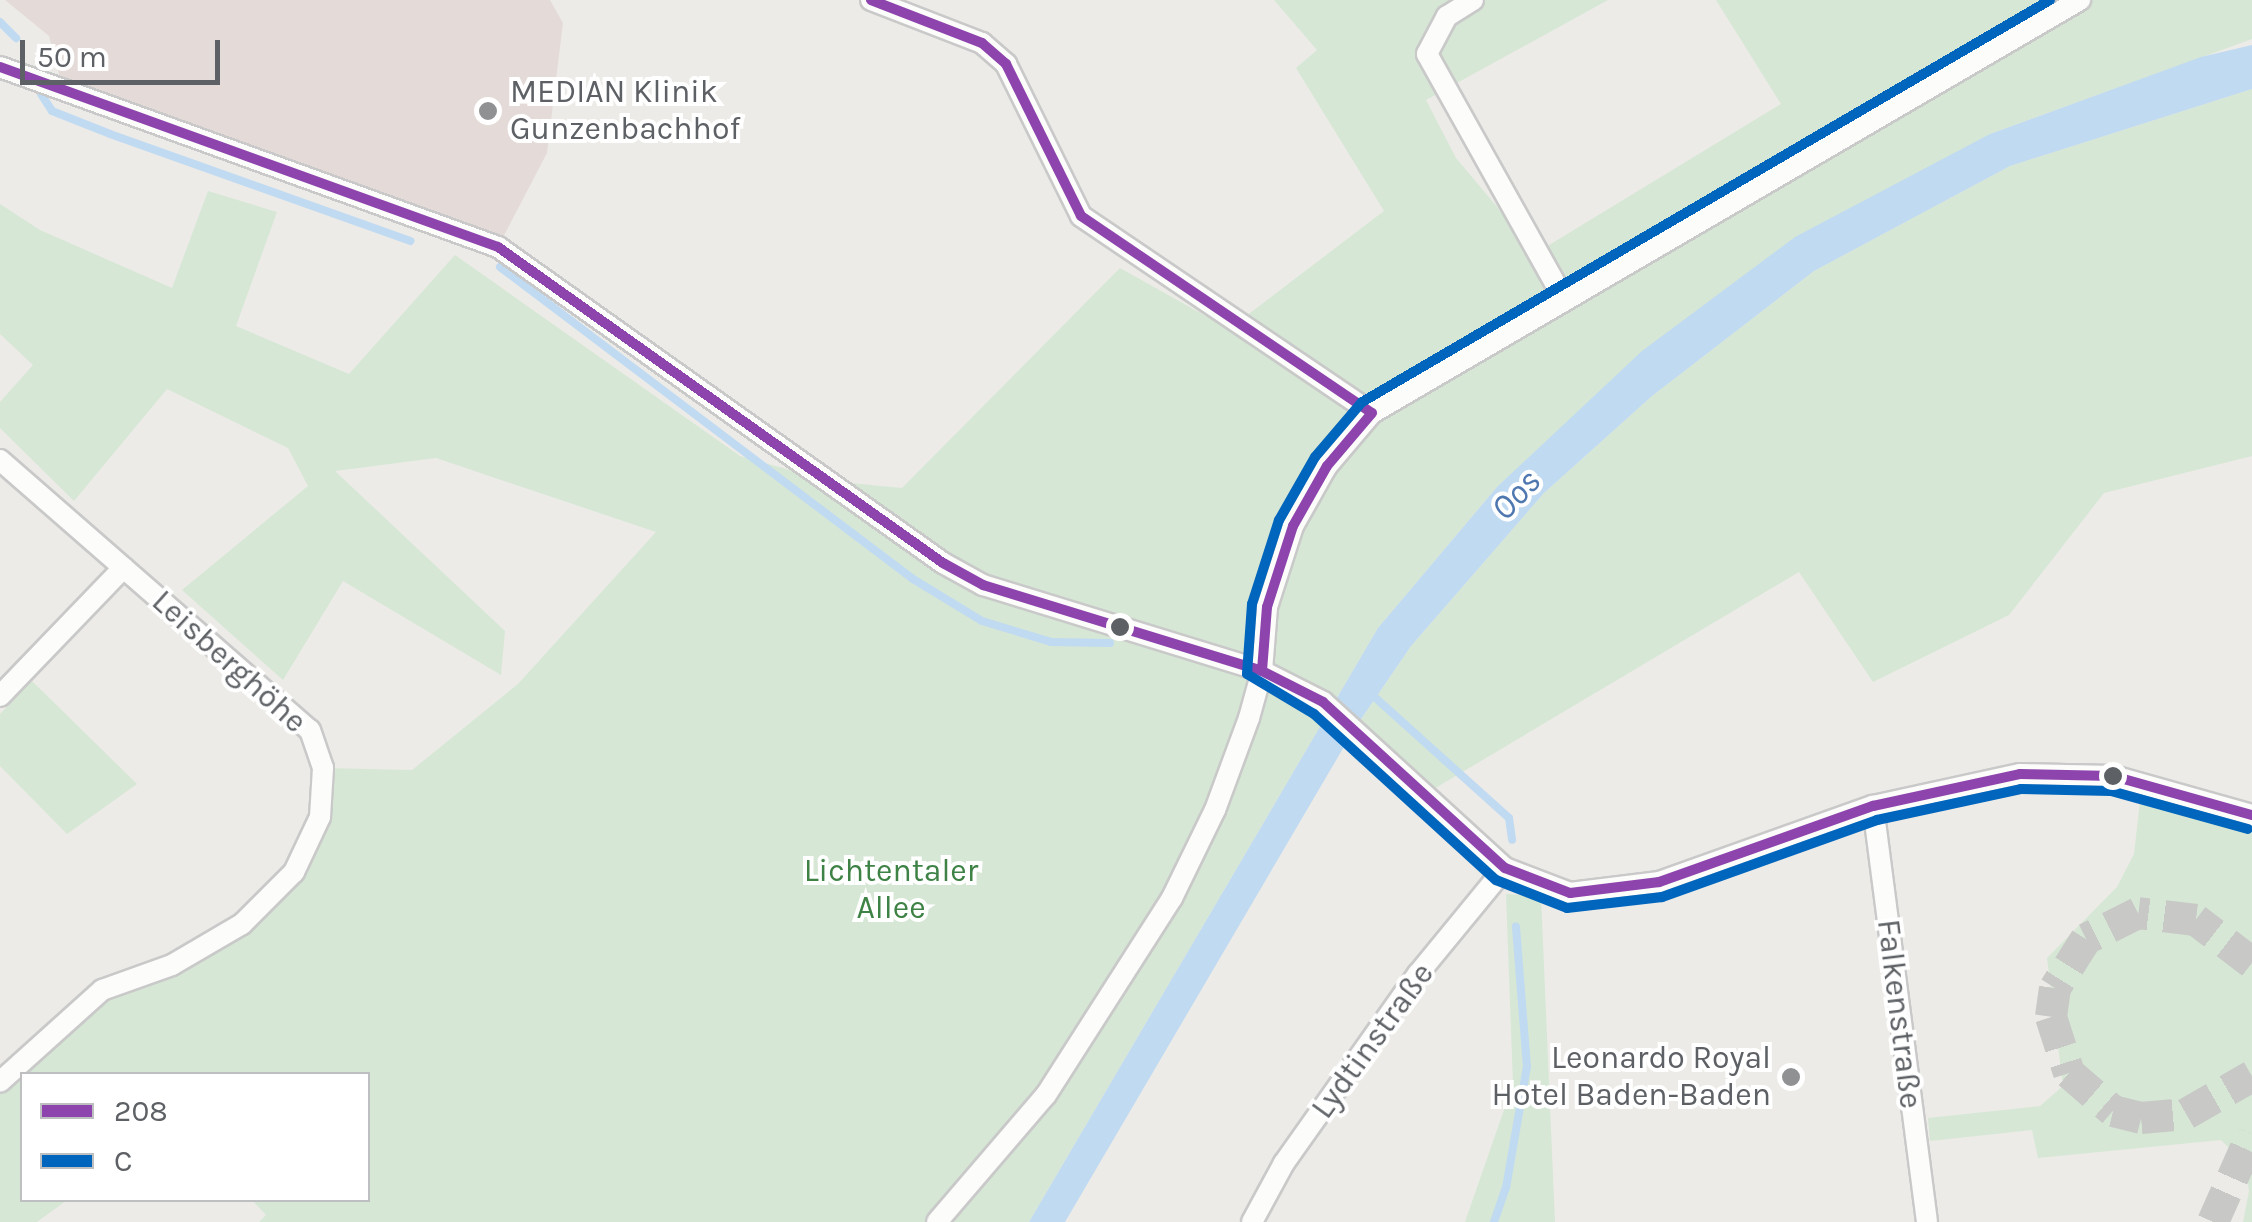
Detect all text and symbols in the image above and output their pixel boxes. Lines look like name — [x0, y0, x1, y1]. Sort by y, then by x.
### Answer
scale bar — [25, 20, 225, 82]
text: 50 m — [37, 39, 107, 75]
place label: MEDIAN Klinik Gunzenbachhof — [510, 74, 740, 149]
marker: MEDIAN Klinik Gunzenbachhof — [475, 98, 501, 124]
water label: Oos — [1482, 461, 1550, 529]
street label: Leisberghöhe — [144, 583, 314, 741]
unlabelled marker — [1110, 617, 1130, 637]
unlabelled marker — [2103, 766, 2123, 786]
park label: Lichtentaler Allee — [804, 853, 978, 928]
street label: Falkenstraße — [1868, 917, 1930, 1111]
street label: Lydtinstraße — [1304, 956, 1442, 1126]
place label: Leonardo Royal Hotel Baden-Baden — [1492, 1040, 1771, 1115]
marker: Leonardo Royal Hotel Baden-Baden — [1780, 1066, 1802, 1088]
legend — [20, 1072, 370, 1202]
text: 208 — [114, 1093, 168, 1129]
text: C — [114, 1143, 132, 1179]

